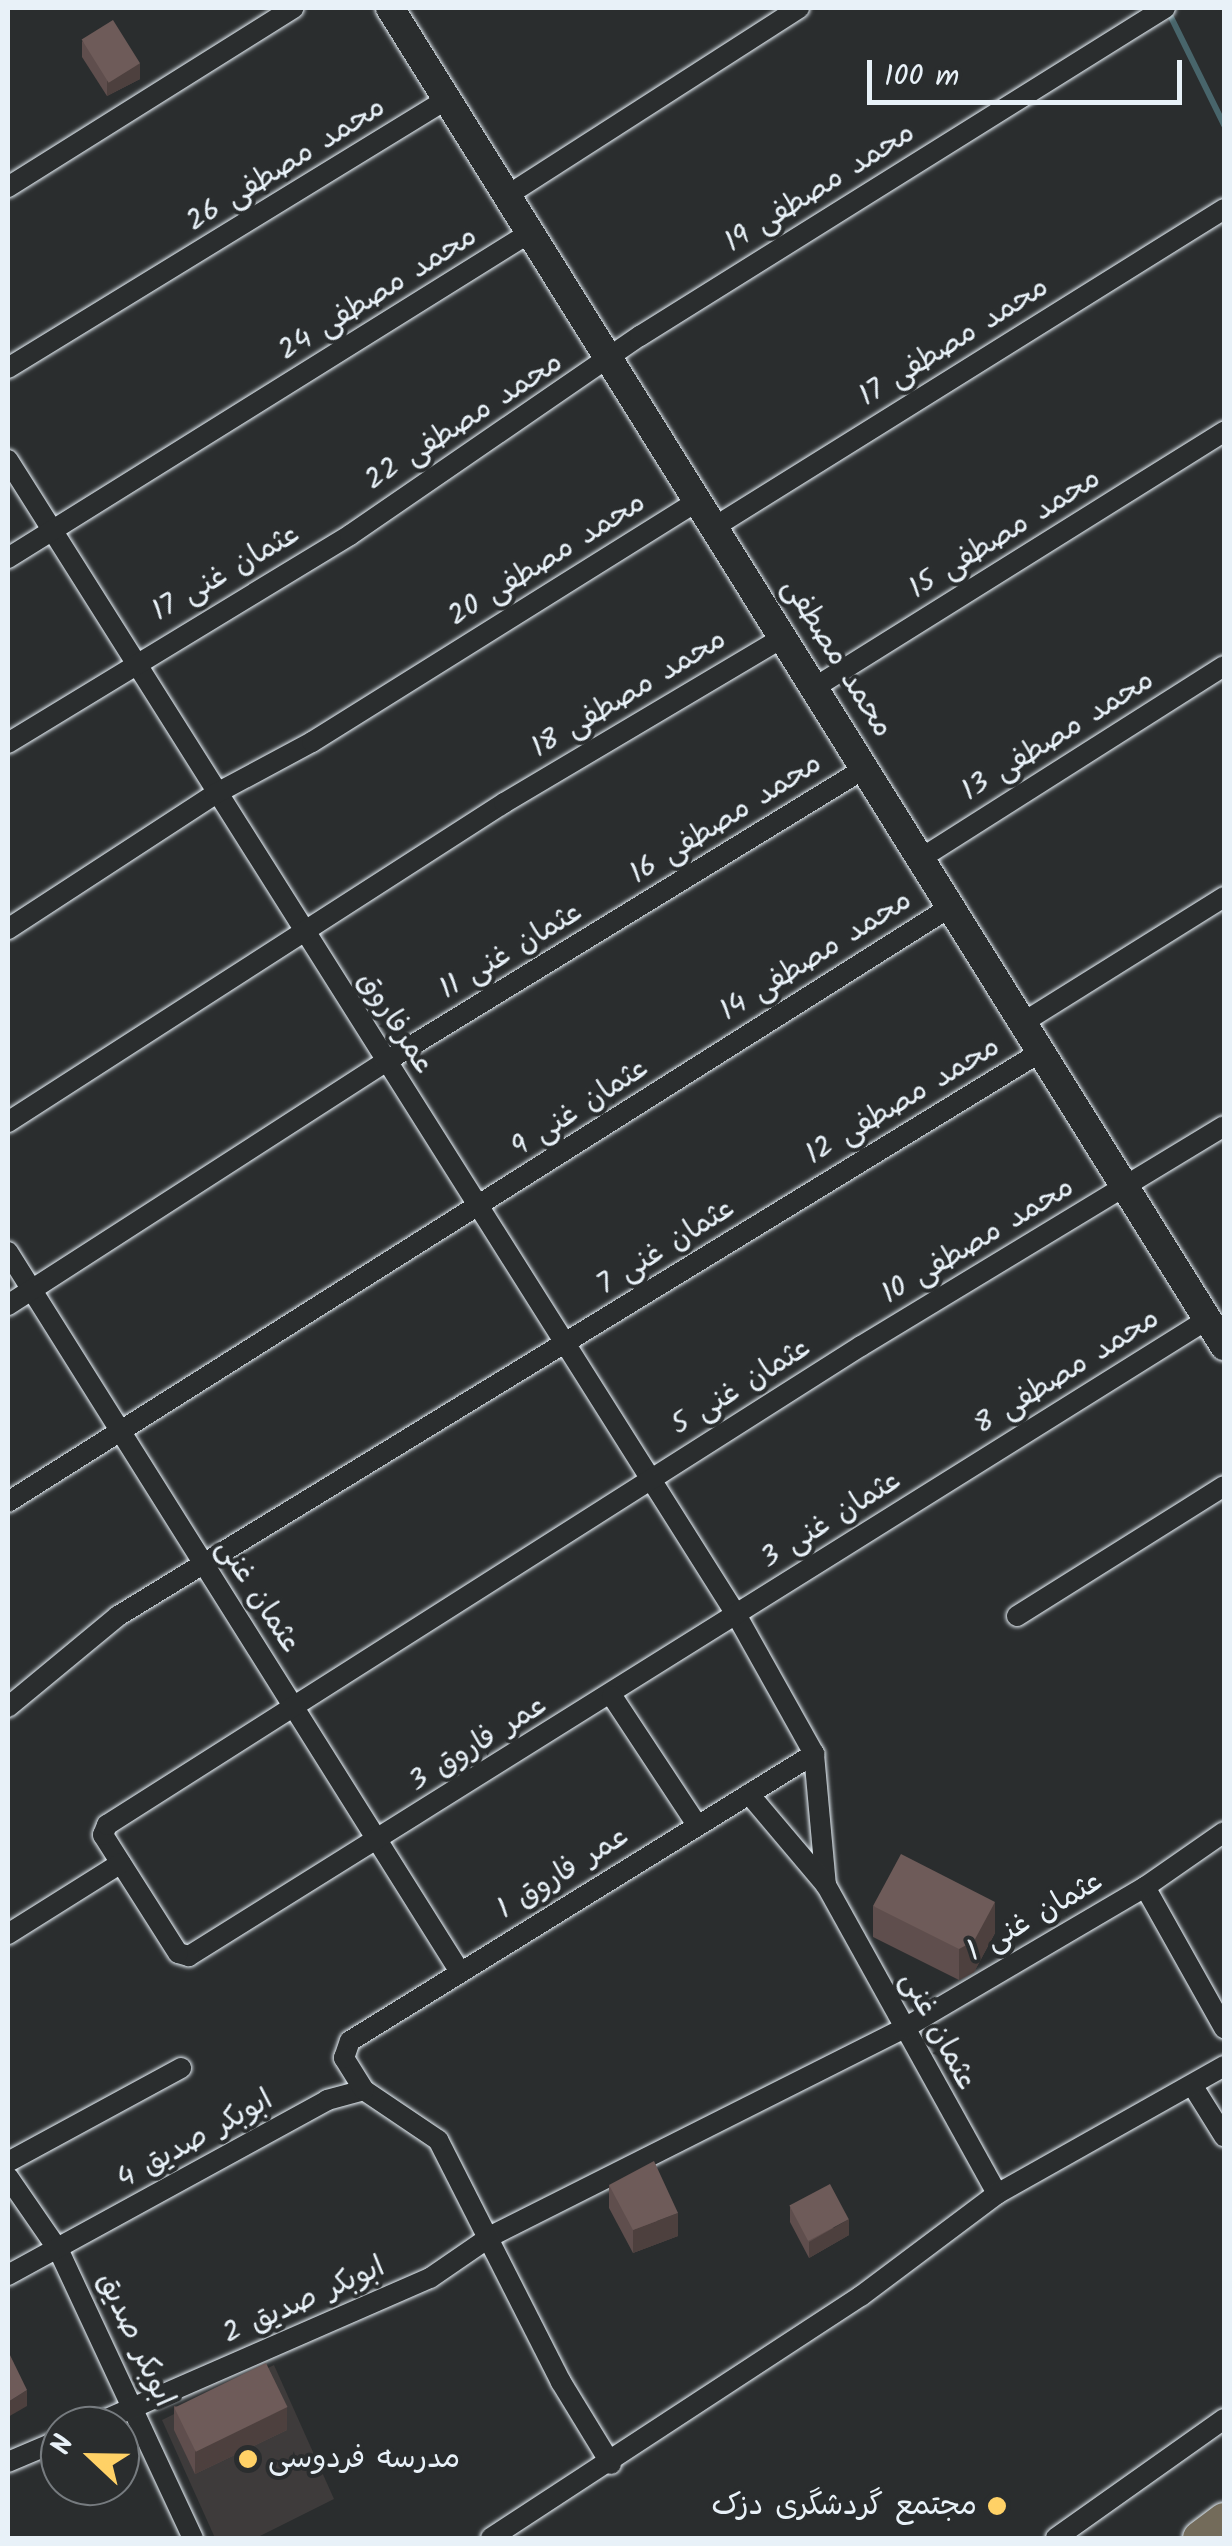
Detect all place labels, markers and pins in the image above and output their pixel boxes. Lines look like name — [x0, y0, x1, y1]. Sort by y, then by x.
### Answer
place label: مدرسه فردوسی — [268, 2441, 460, 2477]
marker: مدرسه فردوسی — [237, 2448, 259, 2470]
place label: مجتمع گردشگری دزک — [711, 2488, 977, 2524]
marker: مجتمع گردشگری دزک — [986, 2495, 1008, 2517]

